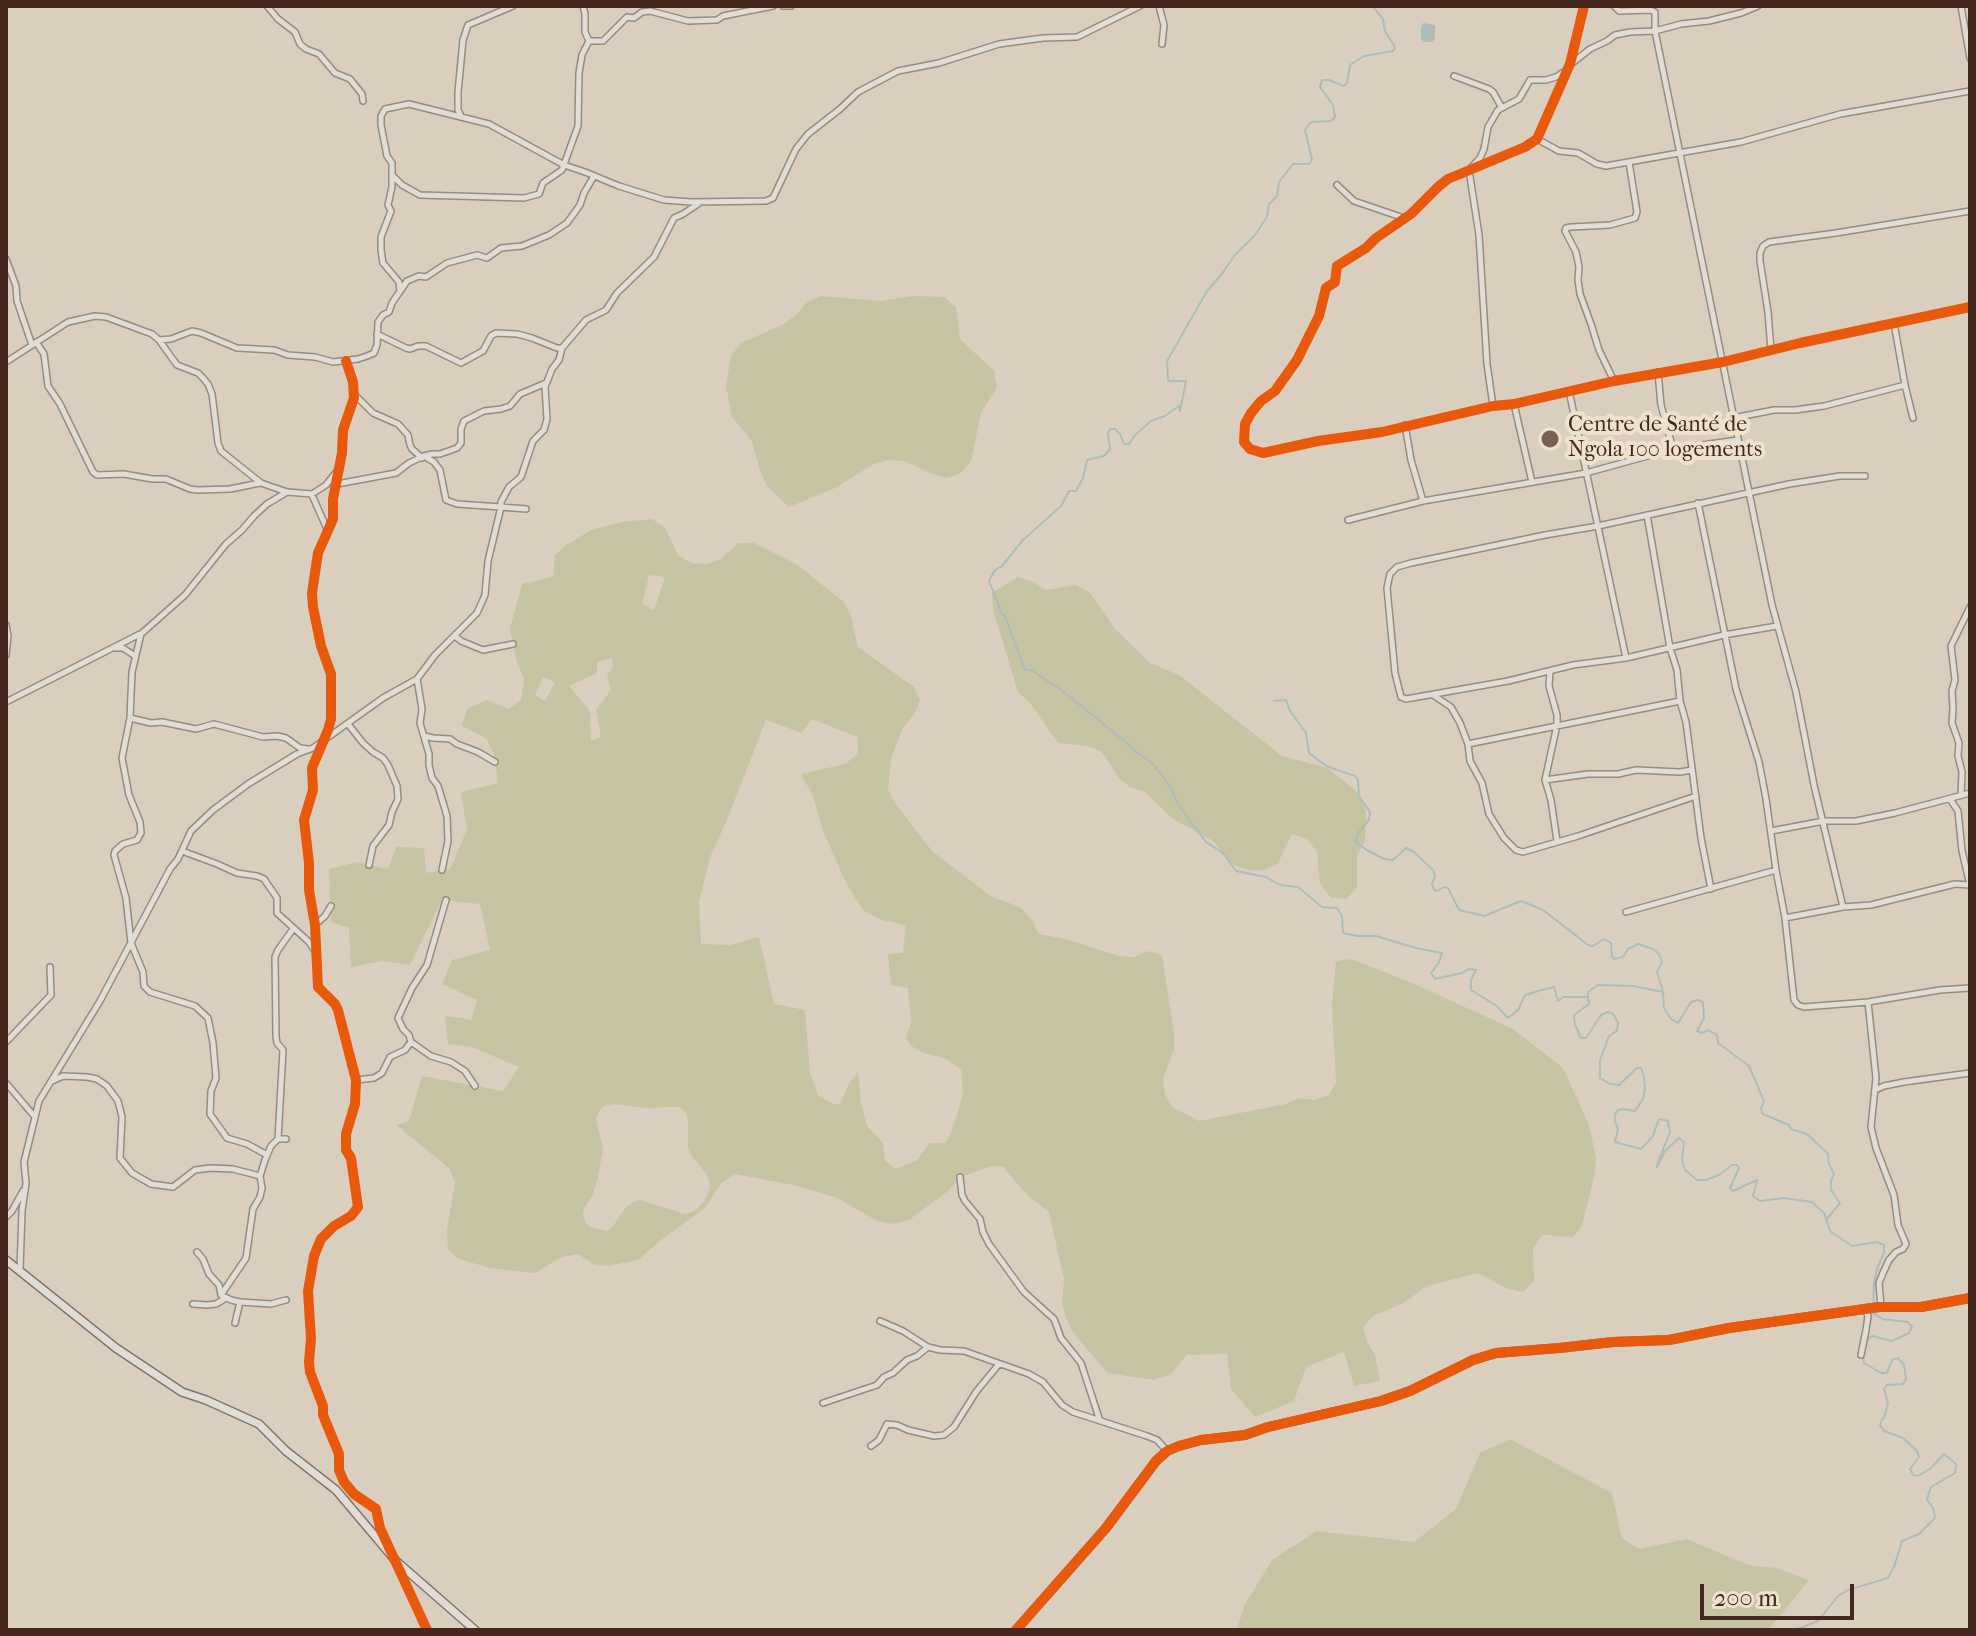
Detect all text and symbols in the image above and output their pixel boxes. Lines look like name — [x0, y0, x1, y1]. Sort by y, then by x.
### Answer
place label: Centre de Santé de Ngola 100 logements — [1568, 413, 1762, 464]
marker: Centre de Santé de Ngola 100 logements — [1539, 428, 1561, 450]
scale bar — [1704, 1568, 1858, 1618]
text: 200 m — [1714, 1584, 1778, 1612]

